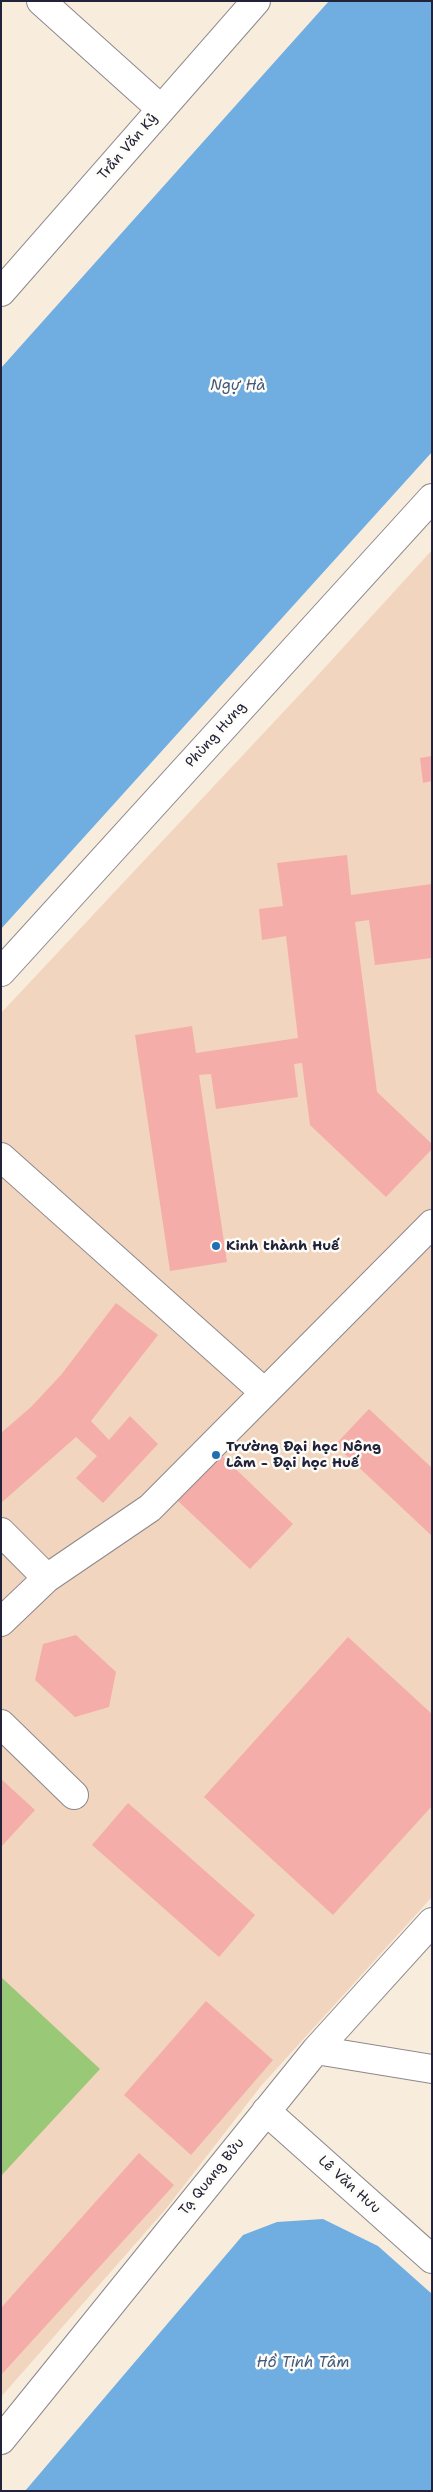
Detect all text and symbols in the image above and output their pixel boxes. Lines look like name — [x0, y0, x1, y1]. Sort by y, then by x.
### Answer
street label: Trần Văn Kỷ — [95, 110, 161, 184]
water label: Ngự Hà — [210, 377, 266, 395]
street label: Phùng Hưng — [182, 699, 250, 771]
place label: Kinh thành Huế — [226, 1238, 339, 1254]
marker: Kinh thành Huế — [210, 1240, 222, 1252]
place label: Trường Đại học Nông Lâm - Đại học Huế — [226, 1439, 381, 1471]
marker: Trường Đại học Nông Lâm - Đại học Huế — [210, 1449, 222, 1461]
street label: Tạ Quang Bửu — [176, 2135, 248, 2219]
street label: Lê Văn Hưu — [314, 2153, 384, 2217]
water label: Hồ Tịnh Tâm — [257, 2354, 349, 2372]

